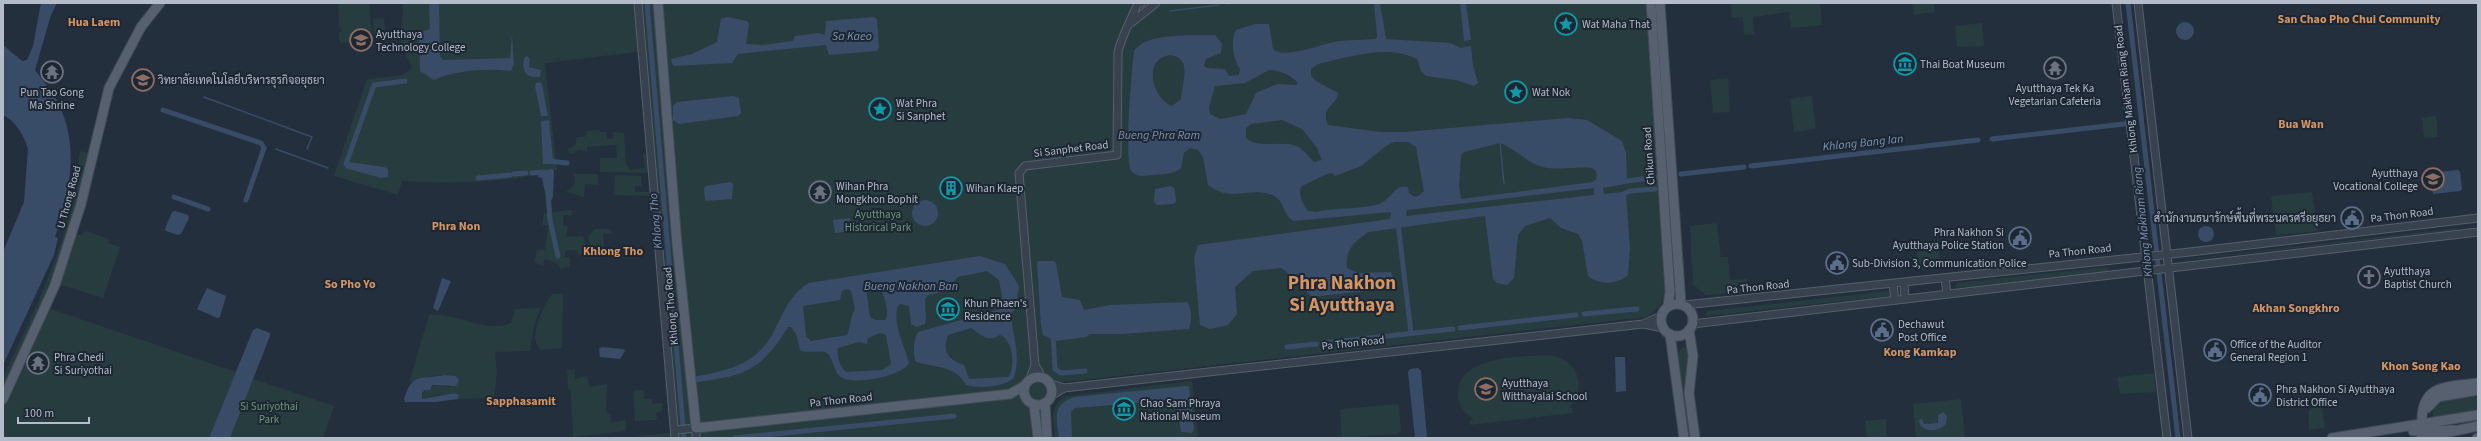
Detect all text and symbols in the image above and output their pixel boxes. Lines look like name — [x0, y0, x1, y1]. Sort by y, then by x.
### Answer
place icon: Wat Maha That — [1553, 11, 1579, 37]
district label: San Chao Pho Chui Community — [2278, 11, 2441, 28]
district label: Hua Laem — [68, 14, 120, 31]
place label: Wat Maha That — [1582, 17, 1650, 32]
street label: Khlong Makham Riang Road — [2111, 24, 2141, 154]
school or university icon: Ayutthaya Technology College — [348, 27, 374, 53]
place label: Ayutthaya Technology College — [376, 27, 466, 55]
water label: Sa Kaeo — [832, 28, 872, 45]
museum icon: Thai Boat Museum — [1892, 51, 1918, 77]
temple icon: Ayutthaya Tek Ka Vegetarian Cafeteria — [2042, 55, 2068, 81]
place label: Thai Boat Museum — [1920, 57, 2005, 72]
temple icon: Pun Tao Gong Ma Shrine — [39, 59, 65, 85]
school or university icon: วิทยาลัยเทคโนโลยีบริหารธุรกิจอยุธยา — [130, 67, 156, 93]
place label: วิทยาลัยเทคโนโลยีบริหารธุรกิจอยุธยา — [158, 72, 325, 89]
place icon: Wat Nok — [1503, 79, 1529, 105]
place label: Ayutthaya Tek Ka Vegetarian Cafeteria — [2009, 81, 2101, 109]
place label: Pun Tao Gong Ma Shrine — [20, 85, 84, 113]
place label: Wat Nok — [1532, 85, 1571, 100]
place icon: Wat Phra Si Sanphet — [867, 96, 893, 122]
place label: Wat Phra Si Sanphet — [896, 96, 946, 124]
district label: Bua Wan — [2278, 116, 2324, 133]
water label: Bueng Phra Ram — [1118, 127, 1200, 144]
street label: Chikun Road — [1639, 127, 1659, 185]
water label: Khlong Bang Ian — [1822, 130, 1904, 156]
street label: Si Sanphet Road — [1033, 137, 1109, 161]
street label: U Thong Road — [53, 164, 85, 230]
water label: Khlong Makham Riang — [2129, 166, 2157, 278]
place label: Ayutthaya Vocational College — [2333, 166, 2419, 194]
school or university icon: Ayutthaya Vocational College — [2420, 166, 2446, 192]
building icon: Wihan Klaep — [938, 175, 964, 201]
temple icon: Wihan Phra Mongkhon Bophit — [807, 179, 833, 205]
place label: Wihan Phra Mongkhon Bophit — [836, 179, 918, 207]
place label: Wihan Klaep — [966, 181, 1023, 196]
water label: Khlong Tho — [645, 193, 667, 249]
street label: Pa Thon Road — [2370, 204, 2434, 226]
public building icon: สำนักงานธนารักษ์พื้นที่พระนครศรีอยุธยา — [2339, 205, 2365, 231]
park label: Ayutthaya Historical Park — [845, 207, 912, 235]
place label: สำนักงานธนารักษ์พื้นที่พระนครศรีอยุธยา — [2154, 207, 2336, 227]
district label: Phra Non — [432, 218, 480, 235]
place label: Phra Nakhon Si Ayutthaya Police Station — [1893, 225, 2004, 253]
public building icon: Phra Nakhon Si Ayutthaya Police Station — [2007, 225, 2033, 251]
street label: Pa Thon Road — [2048, 240, 2112, 262]
district label: Khlong Tho — [583, 243, 643, 260]
public building icon: Sub-Division 3, Communication Police — [1824, 250, 1850, 276]
place label: Sub-Division 3, Communication Police — [1852, 256, 2027, 271]
church icon: Ayutthaya Baptist Church — [2356, 264, 2382, 290]
place label: Ayutthaya Baptist Church — [2384, 264, 2452, 292]
street label: Khlong Tho Road — [660, 266, 682, 346]
district label: Phra Nakhon Si Ayutthaya — [1288, 270, 1396, 319]
district label: So Pho Yo — [324, 276, 376, 293]
street label: Pa Thon Road — [1726, 276, 1790, 298]
water label: Bueng Nakhon Ban — [864, 278, 958, 295]
museum icon: Khun Phaen's Residence — [935, 296, 961, 322]
place label: Khun Phaen's Residence — [964, 296, 1027, 324]
district label: Akhan Songkhro — [2251, 300, 2340, 317]
public building icon: Dechawut Post Office — [1869, 317, 1895, 343]
place label: Dechawut Post Office — [1898, 317, 1947, 345]
street label: Pa Thon Road — [1321, 332, 1385, 354]
public building icon: Office of the Auditor General Region 1 — [2202, 337, 2228, 363]
place label: Office of the Auditor General Region 1 — [2230, 337, 2322, 365]
district label: Kong Kamkap — [1883, 344, 1957, 361]
temple icon: Phra Chedi Si Suriyothai — [25, 350, 51, 376]
place label: Phra Chedi Si Suriyothai — [54, 350, 112, 378]
district label: Khon Song Kao — [2381, 358, 2461, 375]
school or university icon: Ayutthaya Witthayalai School — [1473, 376, 1499, 402]
place label: Ayutthaya Witthayalai School — [1502, 376, 1588, 404]
public building icon: Phra Nakhon Si Ayutthaya District Office — [2247, 382, 2273, 408]
place label: Phra Nakhon Si Ayutthaya District Office — [2276, 382, 2395, 410]
street label: Pa Thon Road — [809, 389, 873, 411]
district label: Sapphasamit — [486, 393, 556, 410]
museum icon: Chao Sam Phraya National Museum — [1111, 396, 1137, 422]
place label: Chao Sam Phraya National Museum — [1140, 396, 1221, 424]
scale bar — [18, 399, 89, 425]
park label: Si Suriyothai Park — [240, 399, 298, 427]
text: 100 m — [24, 405, 54, 422]

